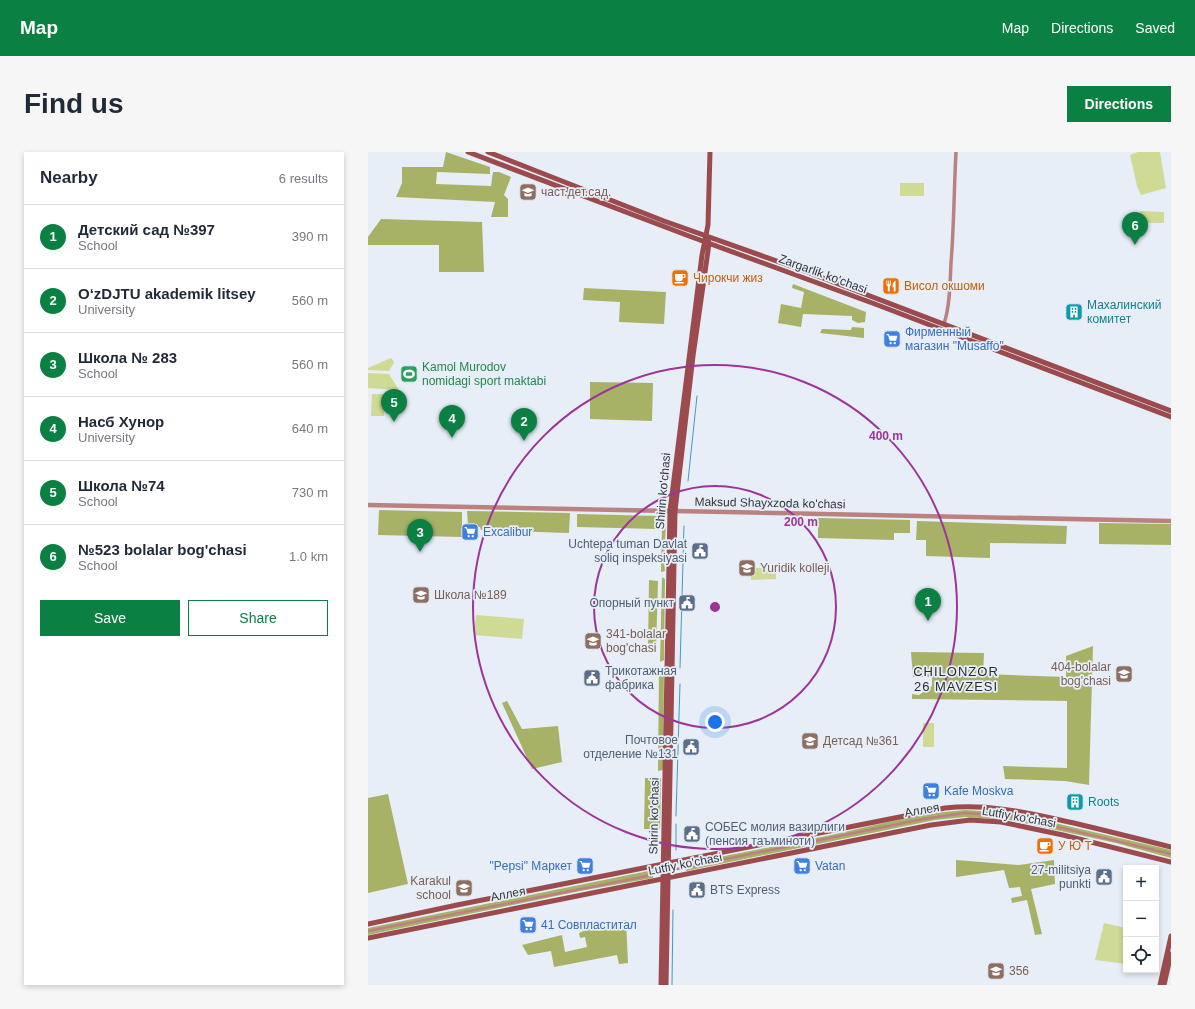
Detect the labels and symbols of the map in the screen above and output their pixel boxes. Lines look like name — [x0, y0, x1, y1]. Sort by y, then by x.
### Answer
school or university icon: част.дет.сад. — [518, 182, 538, 202]
place label: част.дет.сад. — [541, 185, 611, 199]
pin: 6 — [1122, 212, 1148, 245]
street label: Zargarlik ko'chasi — [777, 252, 869, 296]
cafe icon: Чирокчи жиз — [670, 268, 690, 288]
place label: Чирокчи жиз — [693, 271, 763, 285]
restaurant icon: Висол окшоми — [881, 276, 901, 296]
place label: Висол окшоми — [904, 279, 985, 293]
place label: Махалинский комитет — [1087, 298, 1161, 326]
building icon: Махалинский комитет — [1064, 302, 1084, 322]
place label: Фирменный магазин "Musaffo" — [905, 325, 1004, 353]
supermarket icon: Фирменный магазин "Musaffo" — [882, 329, 902, 349]
place label: Kamol Murodov nomidagi sport maktabi — [422, 360, 546, 388]
sports icon: Kamol Murodov nomidagi sport maktabi — [399, 364, 419, 384]
pin: 5 — [381, 389, 407, 422]
pin: 4 — [439, 405, 465, 438]
pin: 2 — [511, 408, 537, 441]
text: 400 m — [869, 429, 903, 443]
street label: Shirin ko'chasi — [653, 452, 673, 530]
street label: Maksud Shayxzoda ko'chasi — [694, 495, 846, 511]
text: 200 m — [784, 515, 818, 529]
pin: 3 — [407, 519, 433, 552]
supermarket icon: Excalibur — [460, 522, 480, 542]
place label: Excalibur — [483, 525, 532, 539]
place label: Uchtepa tuman Davlat soliq inspeksiyasi — [568, 537, 688, 565]
public building icon: Uchtepa tuman Davlat soliq inspeksiyasi — [690, 541, 710, 561]
school or university icon: Yuridik kolleji — [737, 558, 757, 578]
place label: Yuridik kolleji — [760, 561, 829, 575]
school or university icon: Школа №189 — [411, 585, 431, 605]
place label: Школа №189 — [434, 588, 507, 602]
pin: 1 — [915, 588, 941, 621]
public building icon: Опорный пункт — [677, 593, 697, 613]
place label: Опорный пункт — [590, 596, 674, 610]
centre of rings — [708, 600, 722, 614]
place label: 341-bolalar bog'chasi — [606, 627, 666, 655]
school or university icon: 341-bolalar bog'chasi — [583, 631, 603, 651]
place label: 404-bolalar bog'chasi — [1051, 660, 1111, 688]
place label: Трикотажная фабрика — [605, 664, 677, 692]
district label: CHILONZOR 26 MAVZESI — [913, 664, 999, 694]
school or university icon: 404-bolalar bog'chasi — [1114, 664, 1134, 684]
public building icon: Трикотажная фабрика — [582, 668, 602, 688]
your location — [705, 712, 725, 732]
school or university icon: Детсад №361 — [800, 731, 820, 751]
place label: Почтовое отделение №131 — [583, 733, 678, 761]
place label: Детсад №361 — [823, 734, 899, 748]
public building icon: Почтовое отделение №131 — [681, 737, 701, 757]
street label: Shirin ko'chasi — [646, 777, 662, 855]
supermarket icon: Kafe Moskva — [921, 781, 941, 801]
place label: Kafe Moskva — [944, 784, 1014, 798]
building icon: Roots — [1065, 792, 1085, 812]
place label: Roots — [1088, 795, 1119, 809]
street label: Аллея — [903, 800, 941, 820]
street label: Lutfiy ko'chasi — [981, 804, 1057, 830]
place label: СОБЕС молия вазирлиги (пенсия таъминоти) — [705, 820, 845, 848]
public building icon: СОБЕС молия вазирлиги (пенсия таъминоти) — [682, 824, 702, 844]
cafe icon: У Ю Т — [1035, 836, 1055, 856]
place label: У Ю Т — [1058, 839, 1092, 853]
street label: Lutfiy ko'chasi — [647, 850, 723, 878]
supermarket icon: "Pepsi" Маркет — [575, 856, 595, 876]
supermarket icon: Vatan — [792, 856, 812, 876]
place label: "Pepsi" Маркет — [489, 859, 572, 873]
place label: Vatan — [815, 859, 845, 873]
place label: 27-militsiya punkti — [1031, 863, 1091, 891]
public building icon: 27-militsiya punkti — [1094, 867, 1114, 887]
place label: Karakul school — [410, 874, 451, 902]
school or university icon: Karakul school — [454, 878, 474, 898]
public building icon: BTS Express — [687, 880, 707, 900]
place label: BTS Express — [710, 883, 780, 897]
street label: Аллея — [489, 884, 527, 904]
supermarket icon: 41 Совпластитал — [518, 915, 538, 935]
place label: 41 Совпластитал — [541, 918, 637, 932]
school or university icon: 356 — [986, 961, 1006, 981]
place label: 356 — [1009, 964, 1029, 978]

